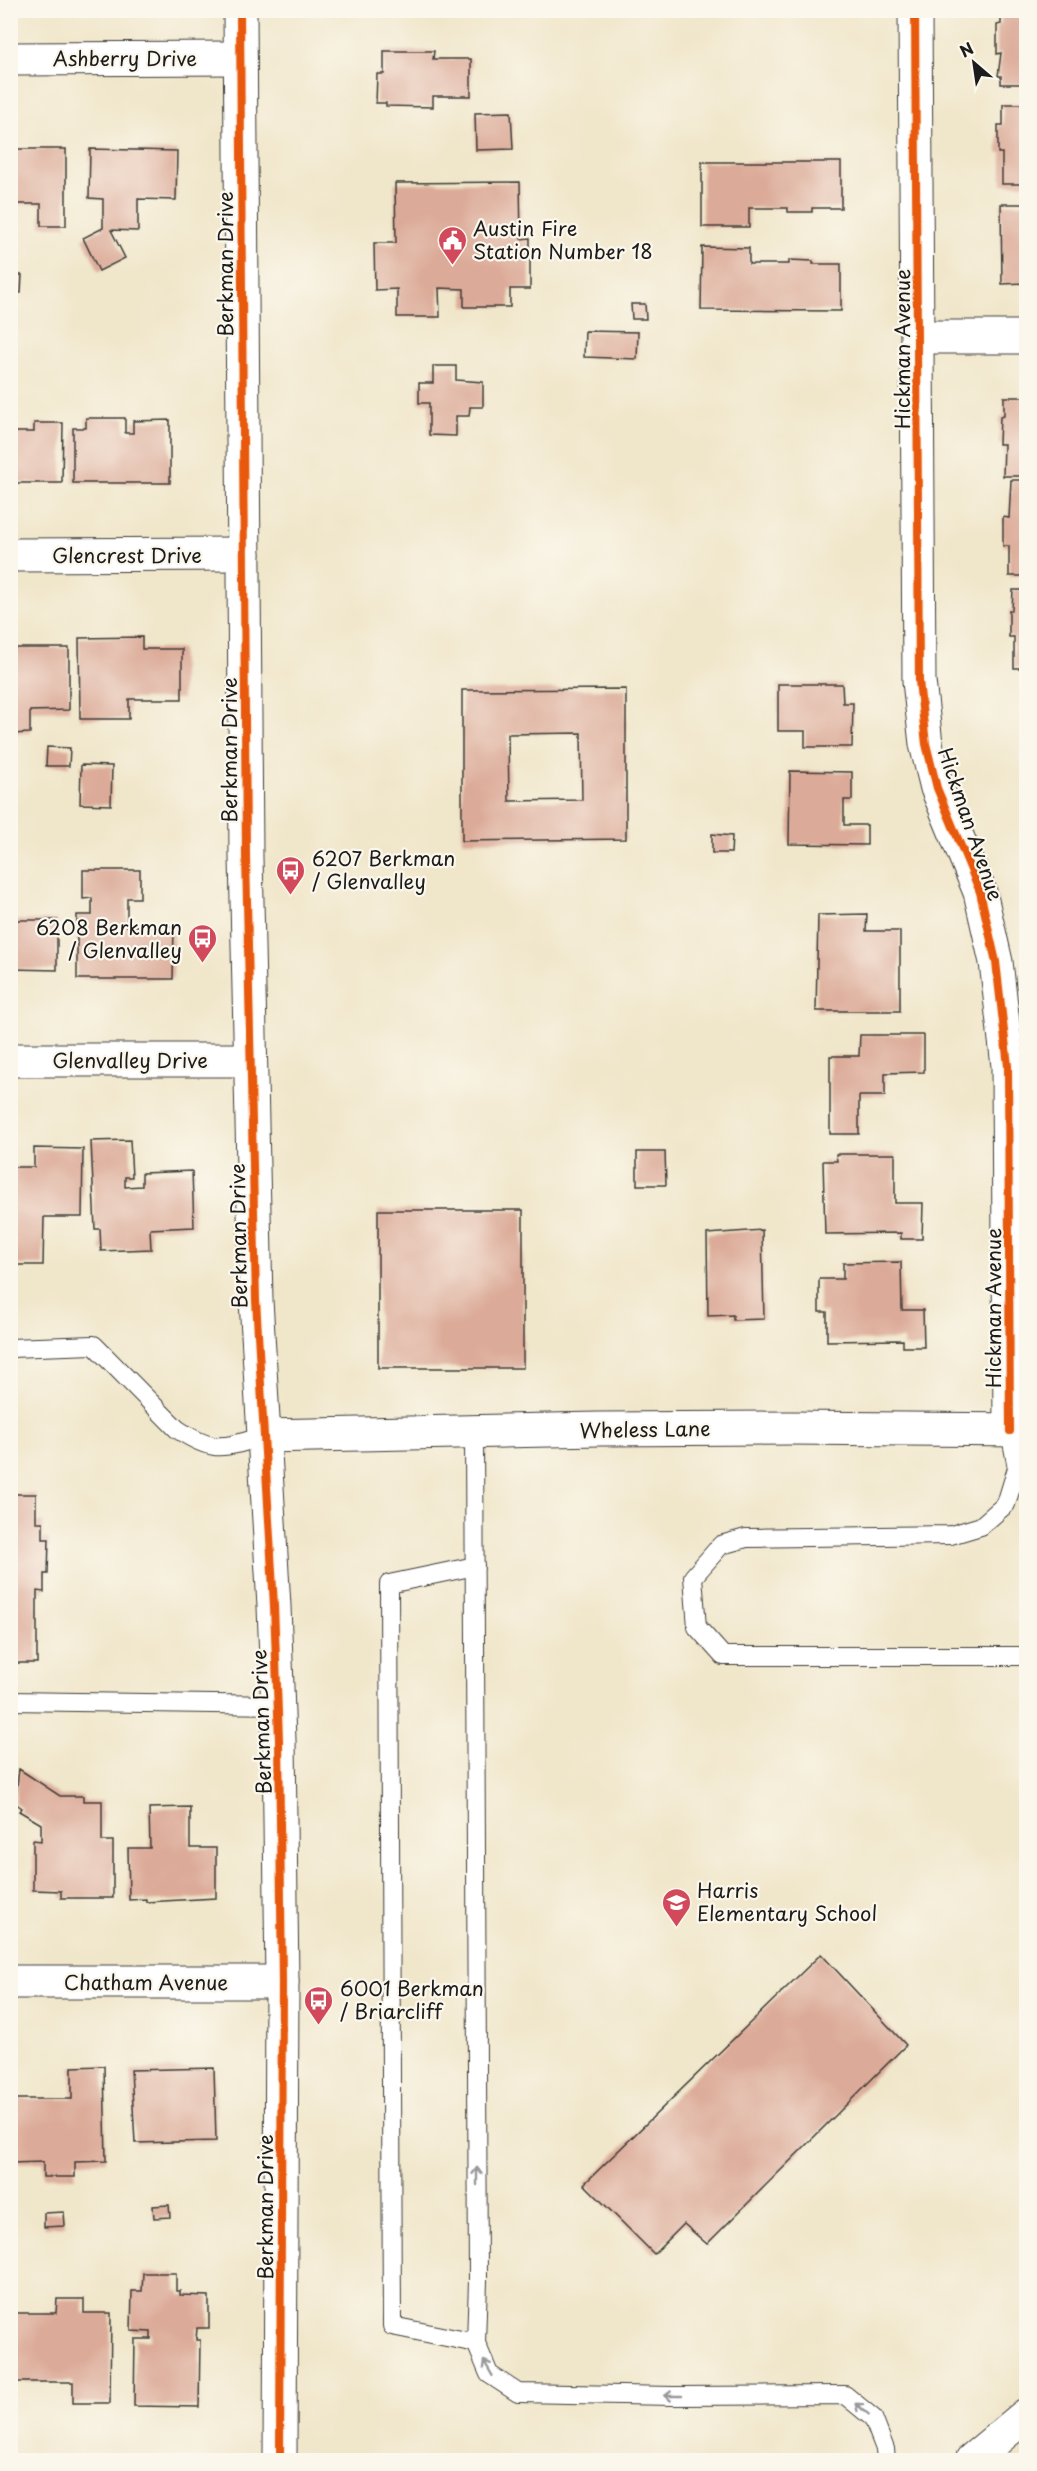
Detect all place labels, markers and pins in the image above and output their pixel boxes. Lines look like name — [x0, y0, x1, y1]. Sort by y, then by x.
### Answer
place label: Austin Fire Station Number 18 — [473, 213, 653, 266]
public building icon: Austin Fire Station Number 18 — [436, 224, 468, 266]
place label: 6207 Berkman / Glenvalley — [312, 843, 455, 896]
bus stop icon: 6207 Berkman / Glenvalley — [275, 854, 307, 896]
place label: 6208 Berkman / Glenvalley — [36, 912, 182, 965]
bus stop icon: 6208 Berkman / Glenvalley — [187, 922, 219, 964]
place label: Harris Elementary School — [697, 1875, 877, 1928]
school or university icon: Harris Elementary School — [660, 1886, 692, 1928]
place label: 6001 Berkman / Briarcliff — [340, 1973, 484, 2026]
bus stop icon: 6001 Berkman / Briarcliff — [303, 1984, 335, 2026]

